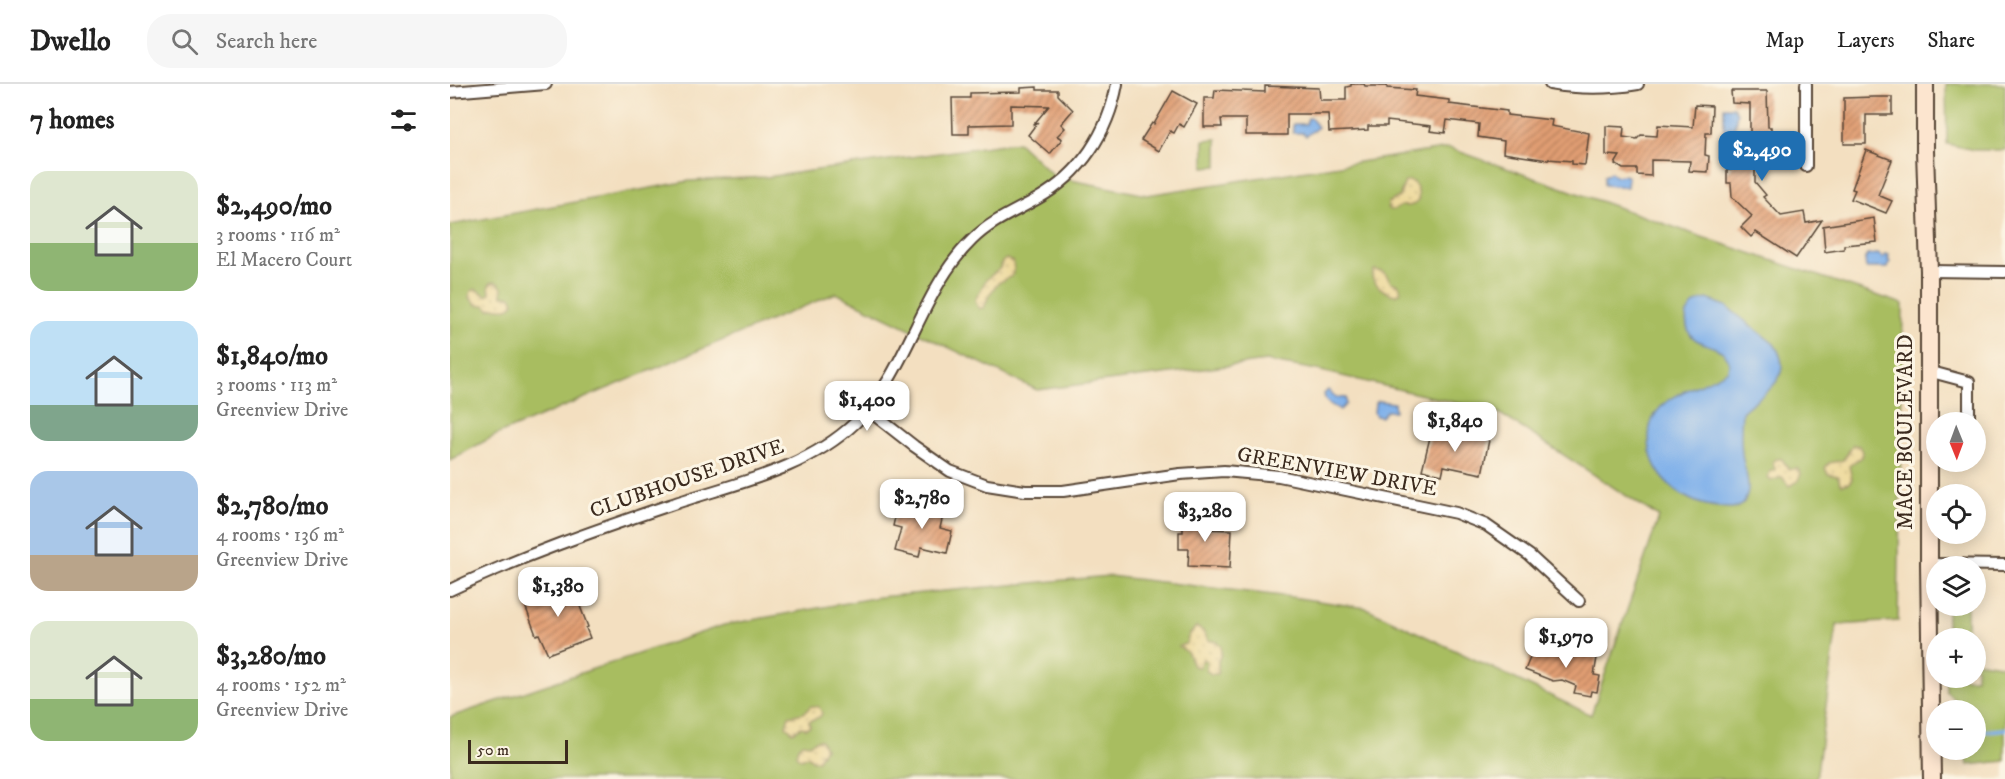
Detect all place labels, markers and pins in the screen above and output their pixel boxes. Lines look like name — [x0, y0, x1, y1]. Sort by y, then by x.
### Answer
pin: $2,490 — [1713, 131, 1811, 182]
pin: $1,400 — [818, 381, 916, 432]
pin: $1,840 — [1406, 402, 1504, 453]
pin: $2,780 — [873, 479, 971, 530]
pin: $3,280 — [1156, 492, 1254, 543]
pin: $1,380 — [509, 567, 607, 618]
pin: $1,970 — [1517, 618, 1615, 669]

